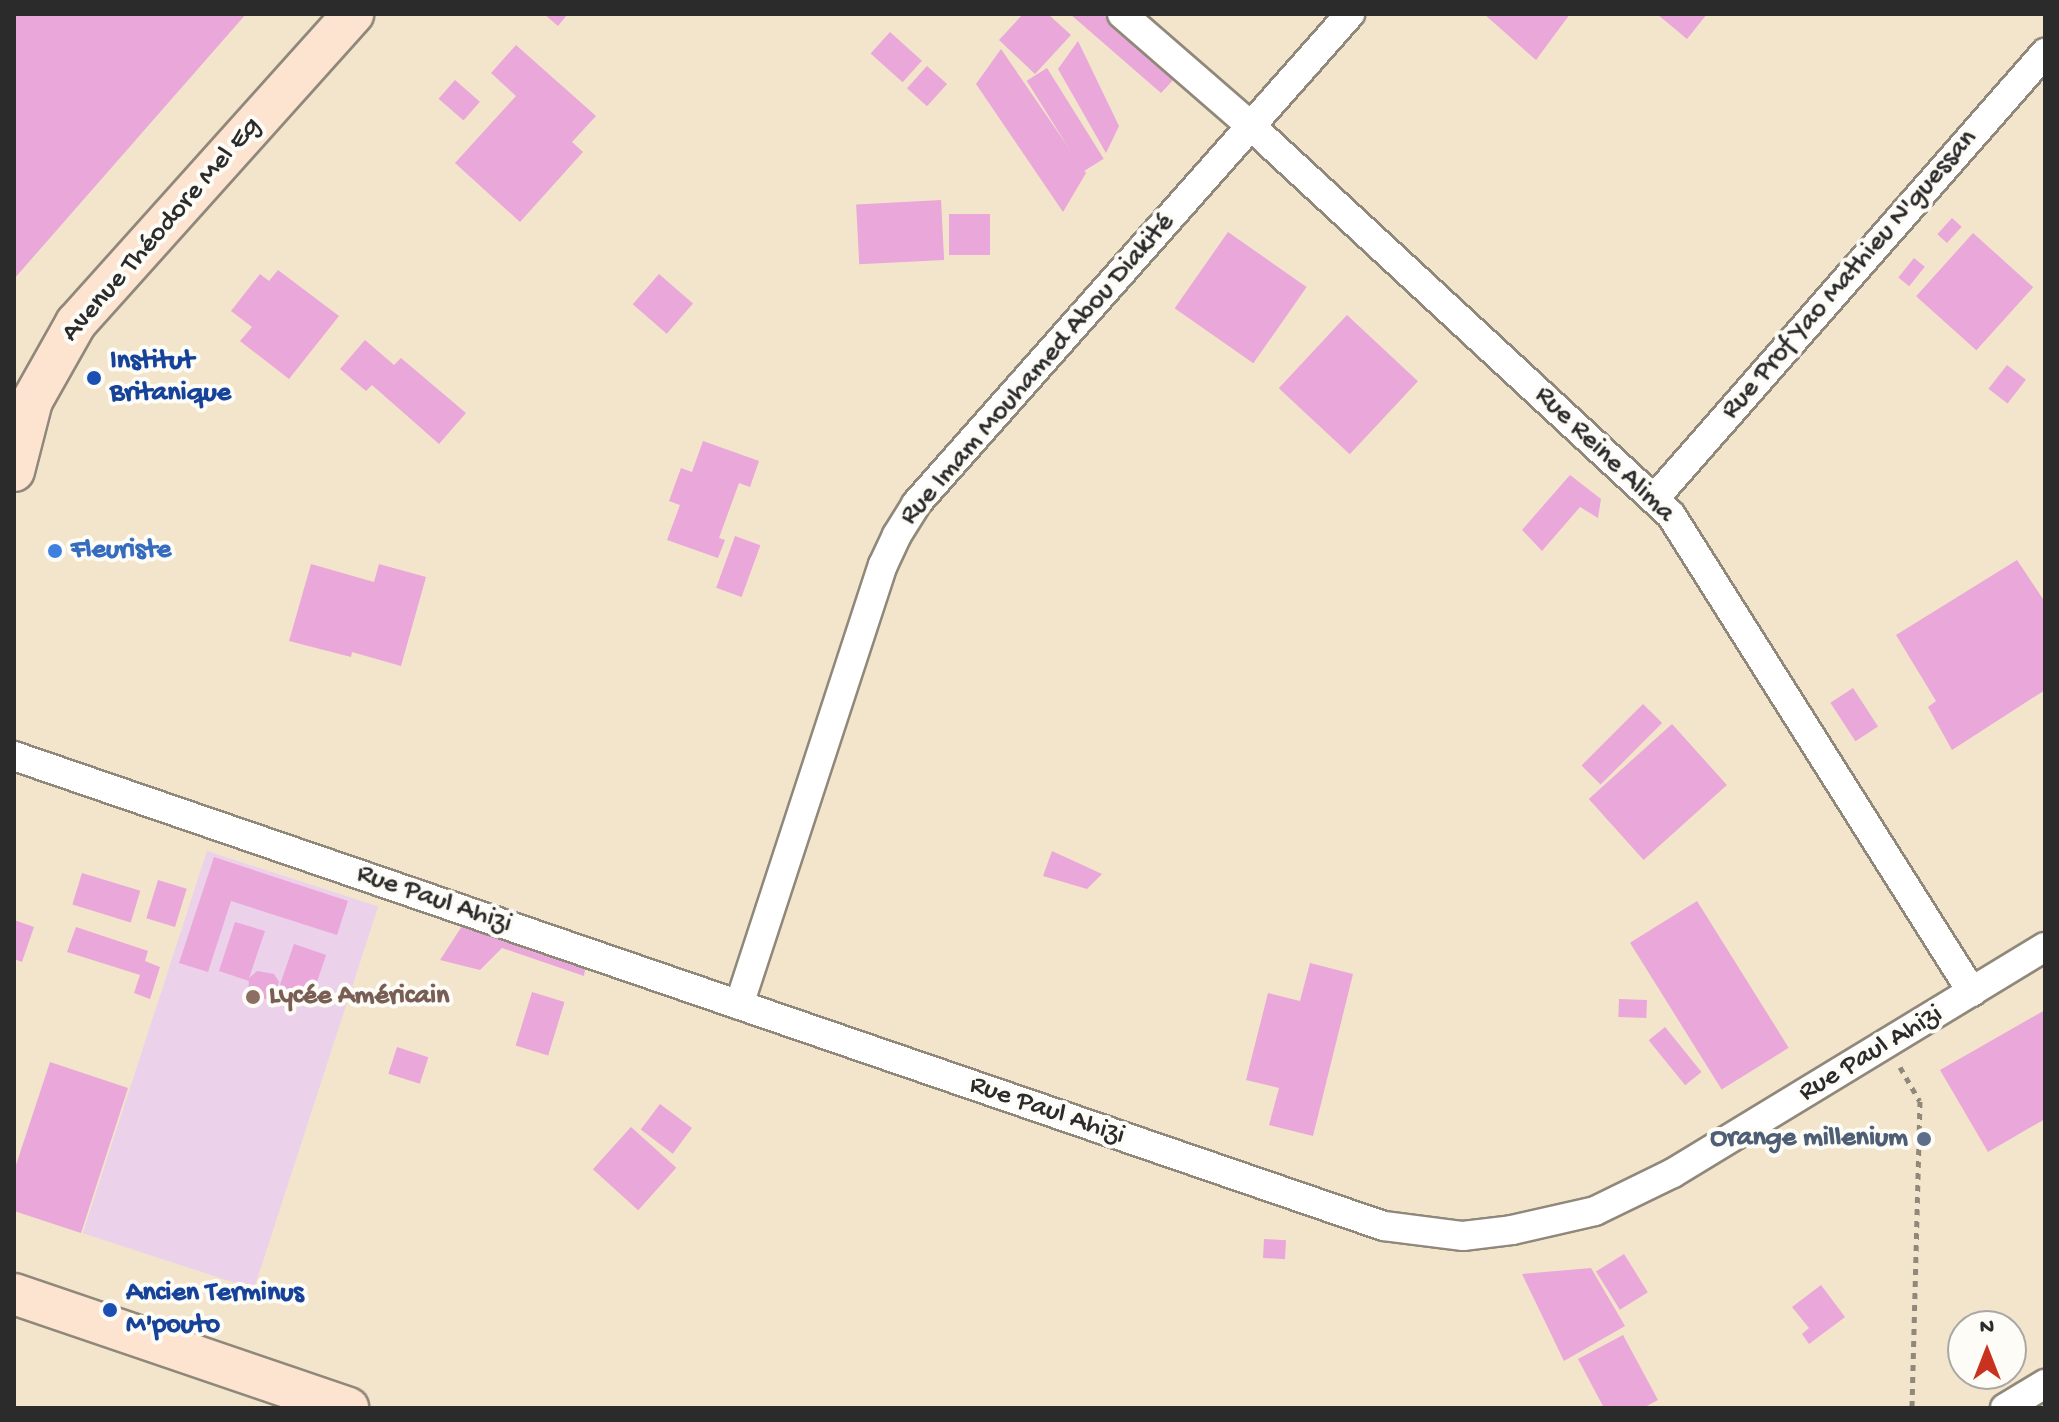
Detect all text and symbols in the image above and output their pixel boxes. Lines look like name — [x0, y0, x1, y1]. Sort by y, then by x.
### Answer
street label: Avenue Théodore Mel Eg — [55, 110, 269, 350]
street label: Rue Prof Yao Mathieu N'guessan — [1715, 123, 1985, 427]
street label: Rue Imam Mouhamed Abou Diakité — [893, 207, 1183, 533]
place label: Institut Britanique — [110, 345, 231, 411]
marker: Institut Britanique — [85, 369, 103, 387]
street label: Rue Reine Alima — [1527, 379, 1681, 531]
place label: Fleuriste — [71, 534, 171, 568]
marker: Fleuriste — [46, 542, 64, 560]
street label: Rue Paul Ahizi — [352, 858, 516, 942]
place label: Lycée Américain — [269, 980, 449, 1014]
marker: Lycée Américain — [244, 988, 262, 1006]
street label: Rue Paul Ahizi — [1793, 998, 1949, 1110]
street label: Rue Paul Ahizi — [965, 1069, 1129, 1153]
place label: Orange millenium — [1710, 1122, 1908, 1156]
marker: Orange millenium — [1915, 1130, 1933, 1148]
place label: Ancien Terminus M'pouto — [126, 1277, 304, 1343]
marker: Ancien Terminus M'pouto — [101, 1301, 119, 1319]
north arrow — [1947, 1310, 2027, 1390]
text: N — [1980, 1315, 1994, 1341]

